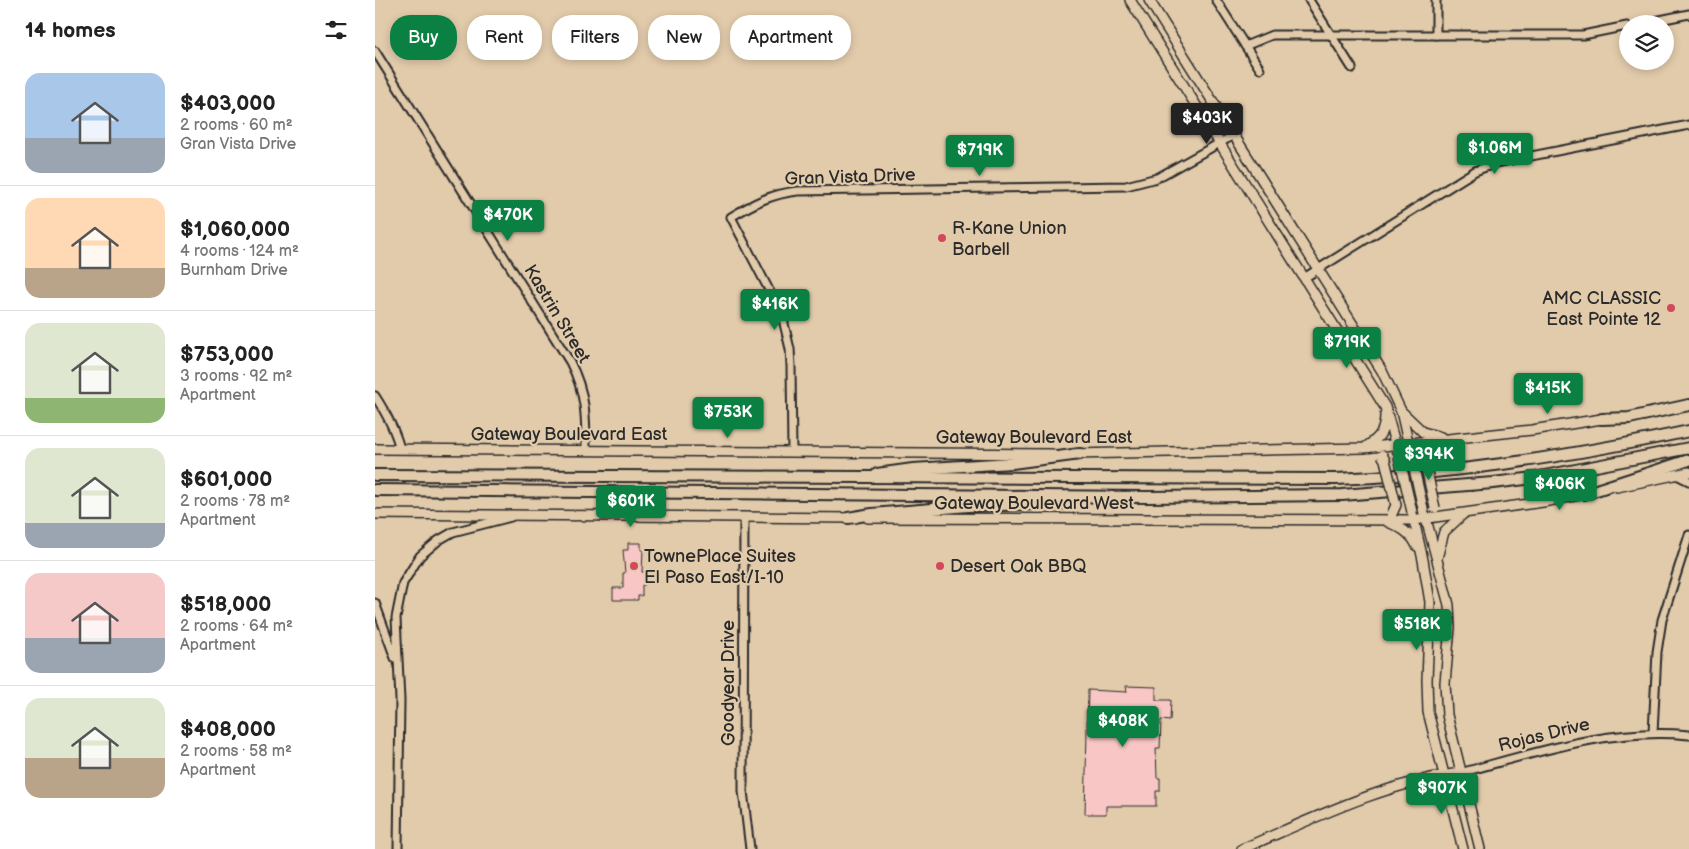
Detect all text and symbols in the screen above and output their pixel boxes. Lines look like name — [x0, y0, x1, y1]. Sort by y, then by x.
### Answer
chip: Buy — [390, 15, 457, 60]
chip: Rent — [467, 15, 542, 60]
chip: Filters — [552, 15, 638, 60]
chip: New — [648, 15, 720, 60]
chip: Apartment — [730, 15, 851, 60]
map controls — [1619, 15, 1674, 70]
button: layers — [1619, 15, 1674, 70]
icon: filters — [322, 16, 350, 44]
text: 14 homes — [25, 18, 116, 43]
text: $403,000 — [180, 91, 275, 116]
icon: home — [65, 93, 125, 153]
pin: $403K — [1172, 102, 1242, 145]
text: $403K — [1182, 109, 1232, 128]
text: 2 rooms · 60 m² — [180, 116, 293, 135]
pin: $1.06M — [1454, 132, 1536, 175]
pin: $719K — [945, 134, 1015, 177]
text: Gran Vista Drive — [180, 135, 296, 154]
text: $1.06M — [1468, 139, 1522, 158]
text: $719K — [957, 141, 1003, 160]
street label: Gran Vista Drive — [784, 164, 916, 190]
pin: $470K — [473, 200, 543, 242]
text: $470K — [483, 206, 533, 225]
text: $1,060,000 — [180, 217, 290, 242]
icon: home — [65, 218, 125, 278]
place label: R-Kane Union Barbell — [952, 218, 1067, 260]
marker: R-Kane Union Barbell — [936, 232, 948, 244]
text: 4 rooms · 124 m² — [180, 242, 299, 261]
text: Burnham Drive — [180, 261, 288, 280]
street label: Kastrin Street — [519, 261, 595, 367]
pin: $416K — [740, 288, 810, 331]
place label: AMC CLASSIC East Pointe 12 — [1543, 288, 1661, 330]
text: $416K — [752, 295, 798, 314]
marker: AMC CLASSIC East Pointe 12 — [1665, 302, 1677, 314]
pin: $719K — [1312, 326, 1382, 369]
text: $719K — [1324, 333, 1370, 352]
text: $753,000 — [180, 342, 274, 367]
icon: home — [65, 343, 125, 403]
text: 3 rooms · 92 m² — [180, 367, 293, 386]
pin: $415K — [1513, 372, 1583, 415]
text: $415K — [1525, 379, 1571, 398]
text: Apartment — [180, 386, 256, 405]
pin: $753K — [693, 396, 763, 439]
text: $753K — [704, 403, 752, 422]
street label: Gateway Boulevard East — [471, 424, 668, 445]
street label: Gateway Boulevard East — [936, 427, 1133, 448]
pin: $394K — [1394, 438, 1464, 481]
text: $394K — [1404, 445, 1454, 464]
text: $601,000 — [180, 467, 272, 492]
icon: home — [65, 468, 125, 528]
pin: $406K — [1525, 468, 1595, 511]
text: $406K — [1535, 475, 1585, 494]
pin: $601K — [596, 486, 666, 528]
text: 2 rooms · 78 m² — [180, 492, 290, 511]
text: $601K — [607, 492, 655, 511]
street label: Gateway Boulevard West — [934, 493, 1134, 514]
text: Apartment — [180, 511, 256, 530]
place label: TownePlace Suites El Paso East/I-10 — [644, 546, 796, 588]
place label: Desert Oak BBQ — [950, 556, 1086, 577]
marker: TownePlace Suites El Paso East/I-10 — [628, 560, 640, 572]
marker: Desert Oak BBQ — [934, 560, 946, 572]
text: $518,000 — [180, 592, 271, 617]
icon: home — [65, 593, 125, 653]
pin: $518K — [1382, 608, 1452, 651]
text: $518K — [1393, 615, 1441, 634]
text: 2 rooms · 64 m² — [180, 617, 293, 636]
street label: Goodyear Drive — [718, 620, 739, 746]
text: Apartment — [180, 636, 256, 655]
pin: $408K — [1088, 706, 1158, 748]
text: $408K — [1098, 712, 1148, 731]
street label: Rojas Drive — [1496, 713, 1592, 756]
text: $408,000 — [180, 717, 276, 742]
icon: home — [65, 718, 125, 778]
text: 2 rooms · 58 m² — [180, 742, 292, 761]
text: Apartment — [180, 761, 256, 780]
pin: $907K — [1407, 772, 1477, 815]
text: $907K — [1417, 779, 1467, 798]

